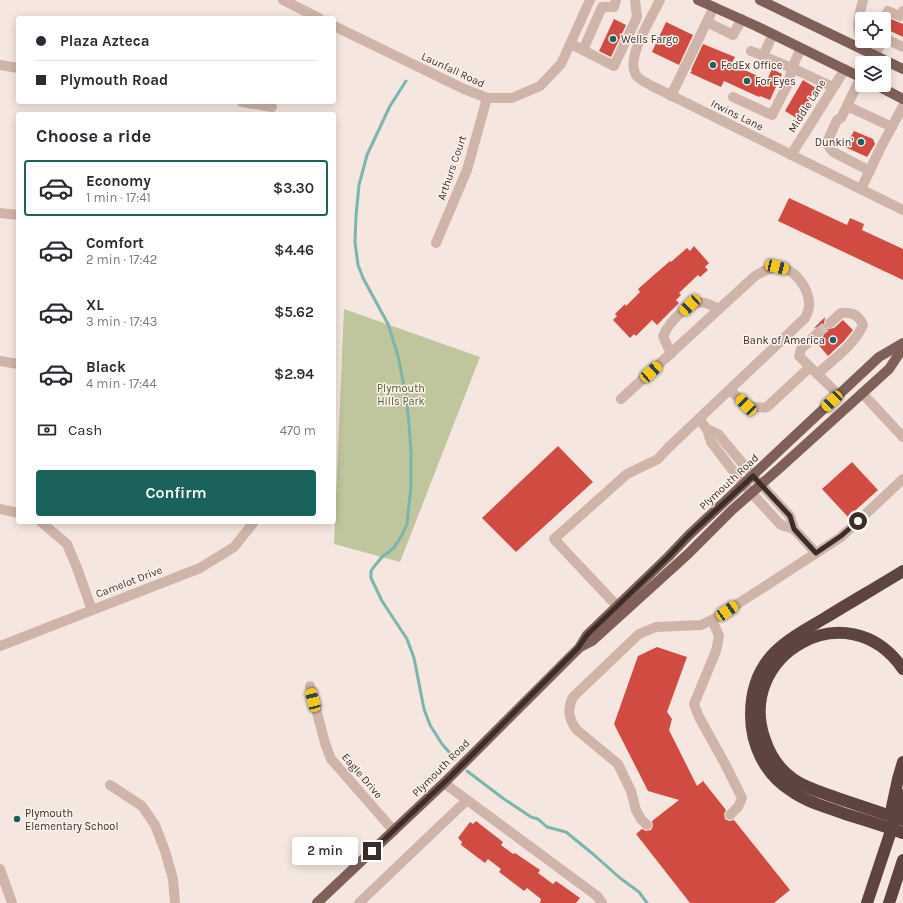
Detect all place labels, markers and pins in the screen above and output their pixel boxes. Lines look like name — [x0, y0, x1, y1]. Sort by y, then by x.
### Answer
place label: Wells Fargo — [621, 33, 678, 46]
marker: Wells Fargo — [608, 34, 618, 44]
place label: FedEx Office — [721, 59, 783, 72]
marker: FedEx Office — [708, 60, 718, 70]
place label: For Eyes — [755, 75, 796, 88]
marker: For Eyes — [742, 76, 752, 86]
place label: Dunkin' — [815, 136, 854, 149]
marker: Dunkin' — [856, 137, 866, 147]
place label: Bank of America — [743, 334, 825, 347]
marker: Bank of America — [828, 335, 838, 345]
place label: Plymouth Elementary School — [25, 807, 118, 833]
marker: Plymouth Elementary School — [12, 814, 22, 824]

